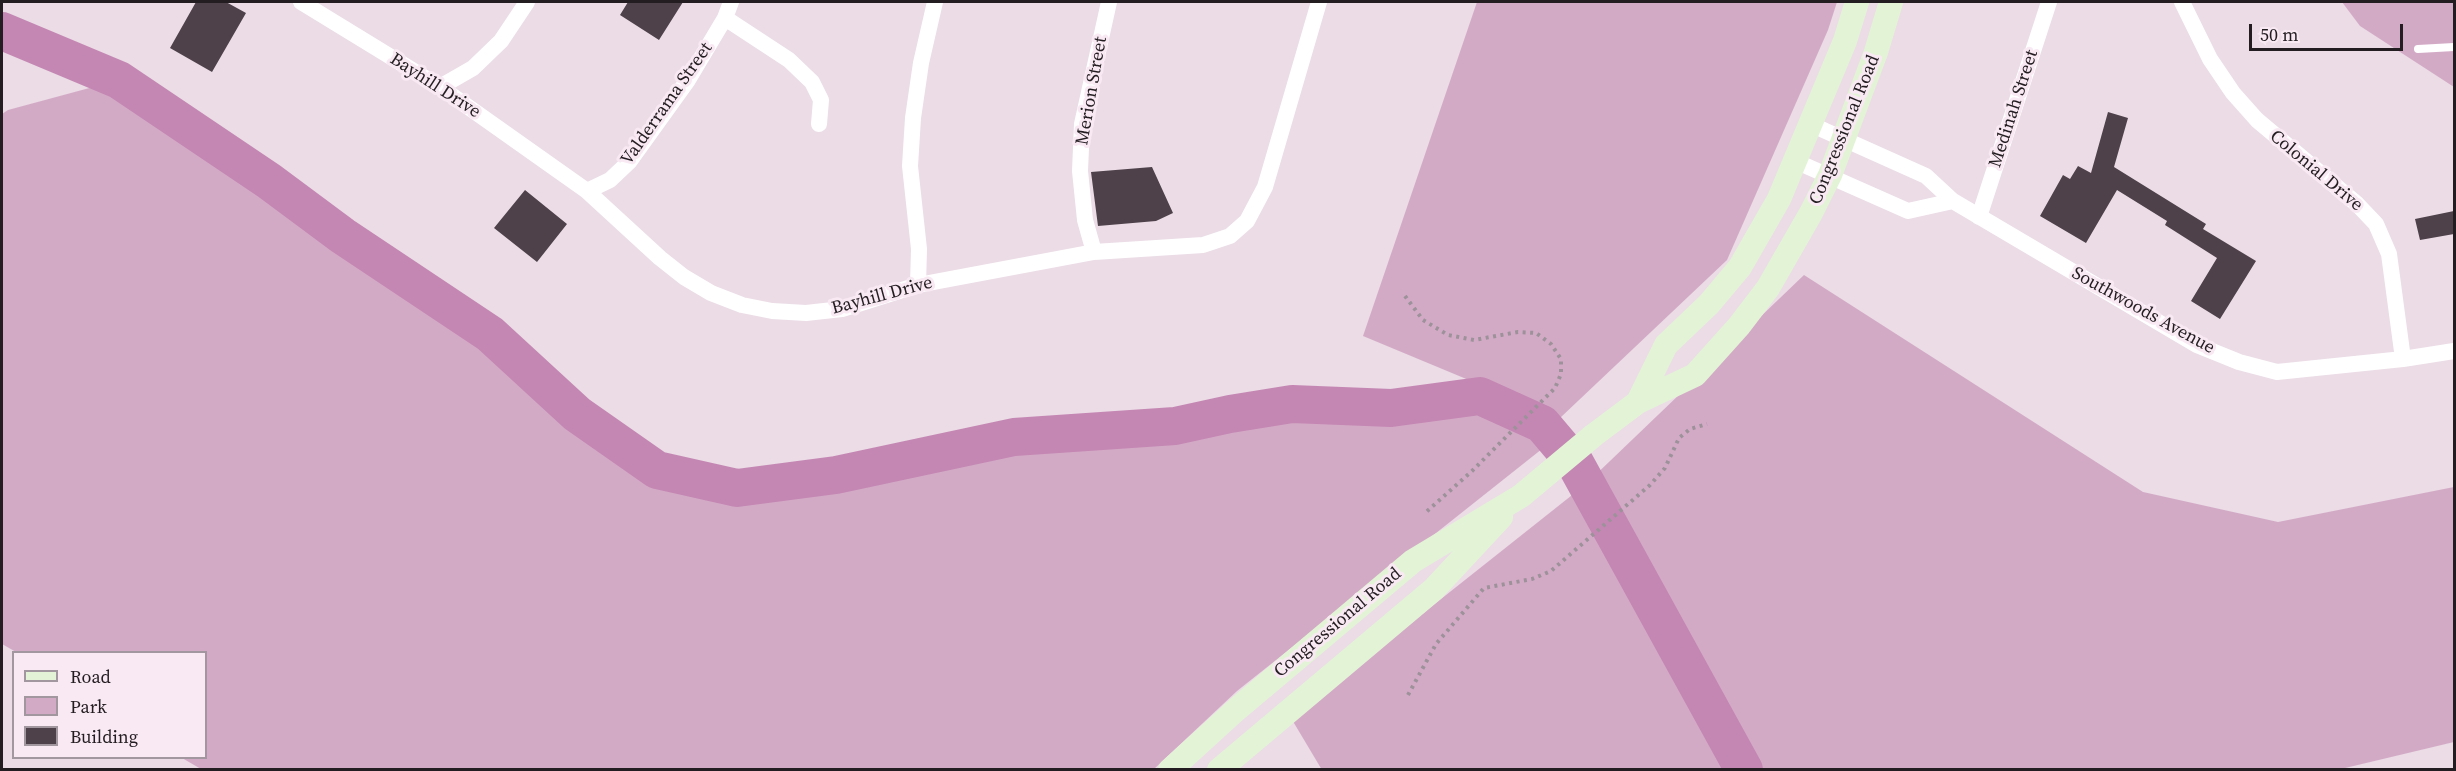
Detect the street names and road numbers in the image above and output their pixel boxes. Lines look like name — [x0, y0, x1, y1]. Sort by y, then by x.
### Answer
street label: Merion Street — [1072, 35, 1112, 147]
street label: Valderrama Street — [617, 38, 717, 170]
street label: Medinah Street — [1985, 48, 2043, 170]
street label: Bayhill Drive — [386, 49, 484, 123]
street label: Congressional Road — [1805, 52, 1885, 208]
street label: Colonial Drive — [2265, 126, 2367, 216]
street label: Southwoods Avenue — [2068, 263, 2218, 359]
street label: Bayhill Drive — [829, 272, 935, 320]
street label: Congressional Road — [1270, 564, 1406, 682]

